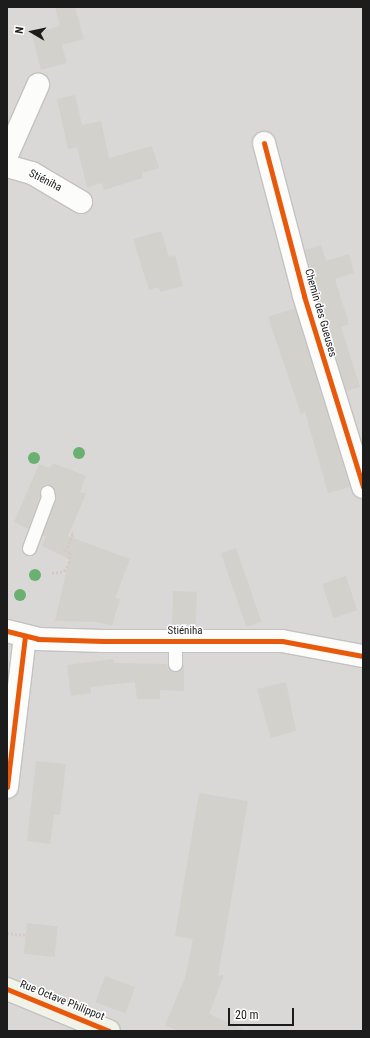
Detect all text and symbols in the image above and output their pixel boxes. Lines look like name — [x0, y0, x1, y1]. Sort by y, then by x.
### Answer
north arrow — [12, 12, 52, 52]
text: N — [13, 26, 27, 34]
street label: Stiéniha — [26, 167, 64, 195]
street label: Chemin des Gueuses — [301, 267, 339, 359]
street label: Stiéniha — [167, 624, 203, 638]
street label: Rue Octave Philippot — [18, 978, 106, 1024]
scale bar — [230, 1000, 296, 1026]
text: 20 m — [235, 1008, 259, 1022]

